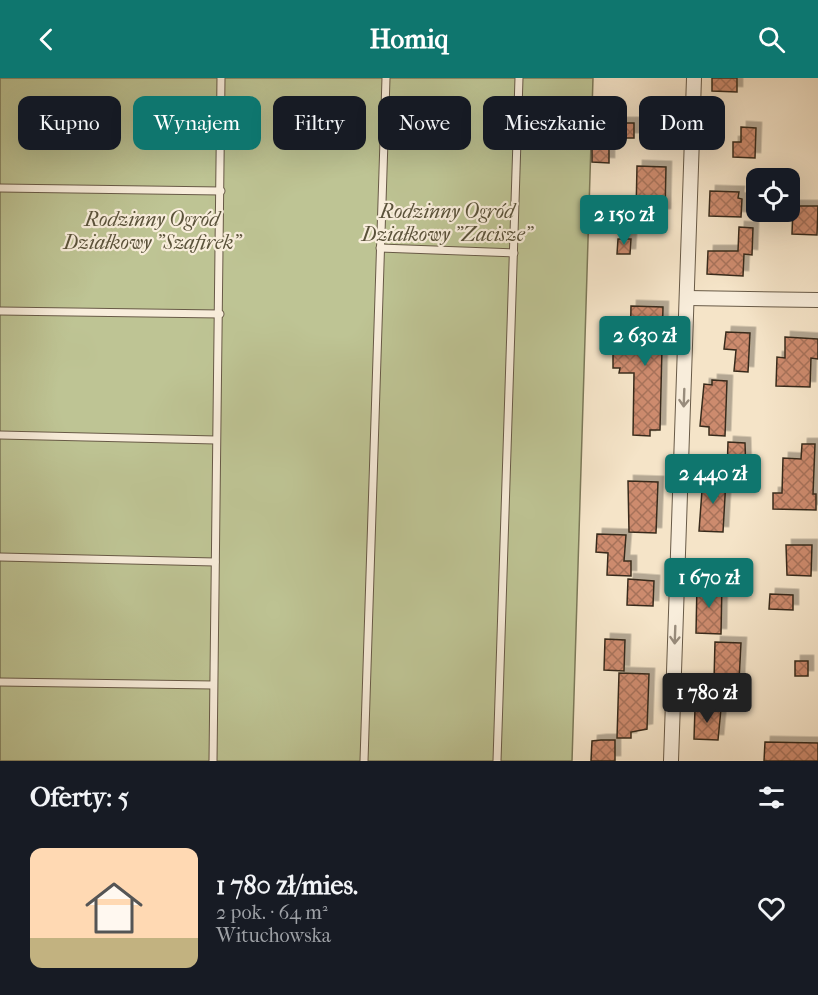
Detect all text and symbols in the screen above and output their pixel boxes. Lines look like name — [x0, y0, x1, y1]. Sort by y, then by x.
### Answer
icon: back — [30, 23, 63, 56]
text: Homiq — [370, 23, 448, 55]
icon: search — [755, 23, 788, 56]
chip: Kupno — [18, 96, 121, 150]
chip: Wynajem — [133, 96, 261, 150]
chip: Filtry — [273, 96, 366, 150]
chip: Nowe — [378, 96, 471, 150]
chip: Mieszkanie — [483, 96, 627, 150]
chip: Dom — [639, 96, 725, 150]
map controls — [746, 168, 800, 222]
button: locate — [746, 168, 800, 222]
pin: 2 150 zł — [562, 195, 686, 246]
park label: Rodzinny Ogród Działkowy "Zacisze" — [360, 200, 535, 246]
text: 2 150 zł — [594, 203, 654, 226]
park label: Rodzinny Ogród Działkowy "Szafirek" — [61, 208, 243, 254]
pin: 2 630 zł — [583, 316, 707, 367]
text: 2 630 zł — [613, 324, 677, 347]
one-way arrow — [678, 388, 689, 408]
pin: 2 440 zł — [651, 454, 775, 505]
text: 2 440 zł — [679, 462, 747, 485]
pin: 1 670 zł — [647, 558, 771, 609]
text: 1 670 zł — [678, 566, 740, 589]
one-way arrow — [669, 625, 680, 644]
pin: 1 780 zł — [645, 673, 769, 724]
text: 1 780 zł — [677, 681, 737, 704]
icon: filters — [755, 781, 788, 814]
text: Oferty: 5 — [30, 782, 129, 813]
text: 1 780 zł/mies. — [216, 870, 358, 901]
icon: home — [78, 872, 150, 944]
icon: heart — [755, 892, 788, 925]
text: 2 pok. · 64 m² — [216, 901, 328, 924]
text: Wituchowska — [216, 924, 331, 947]

